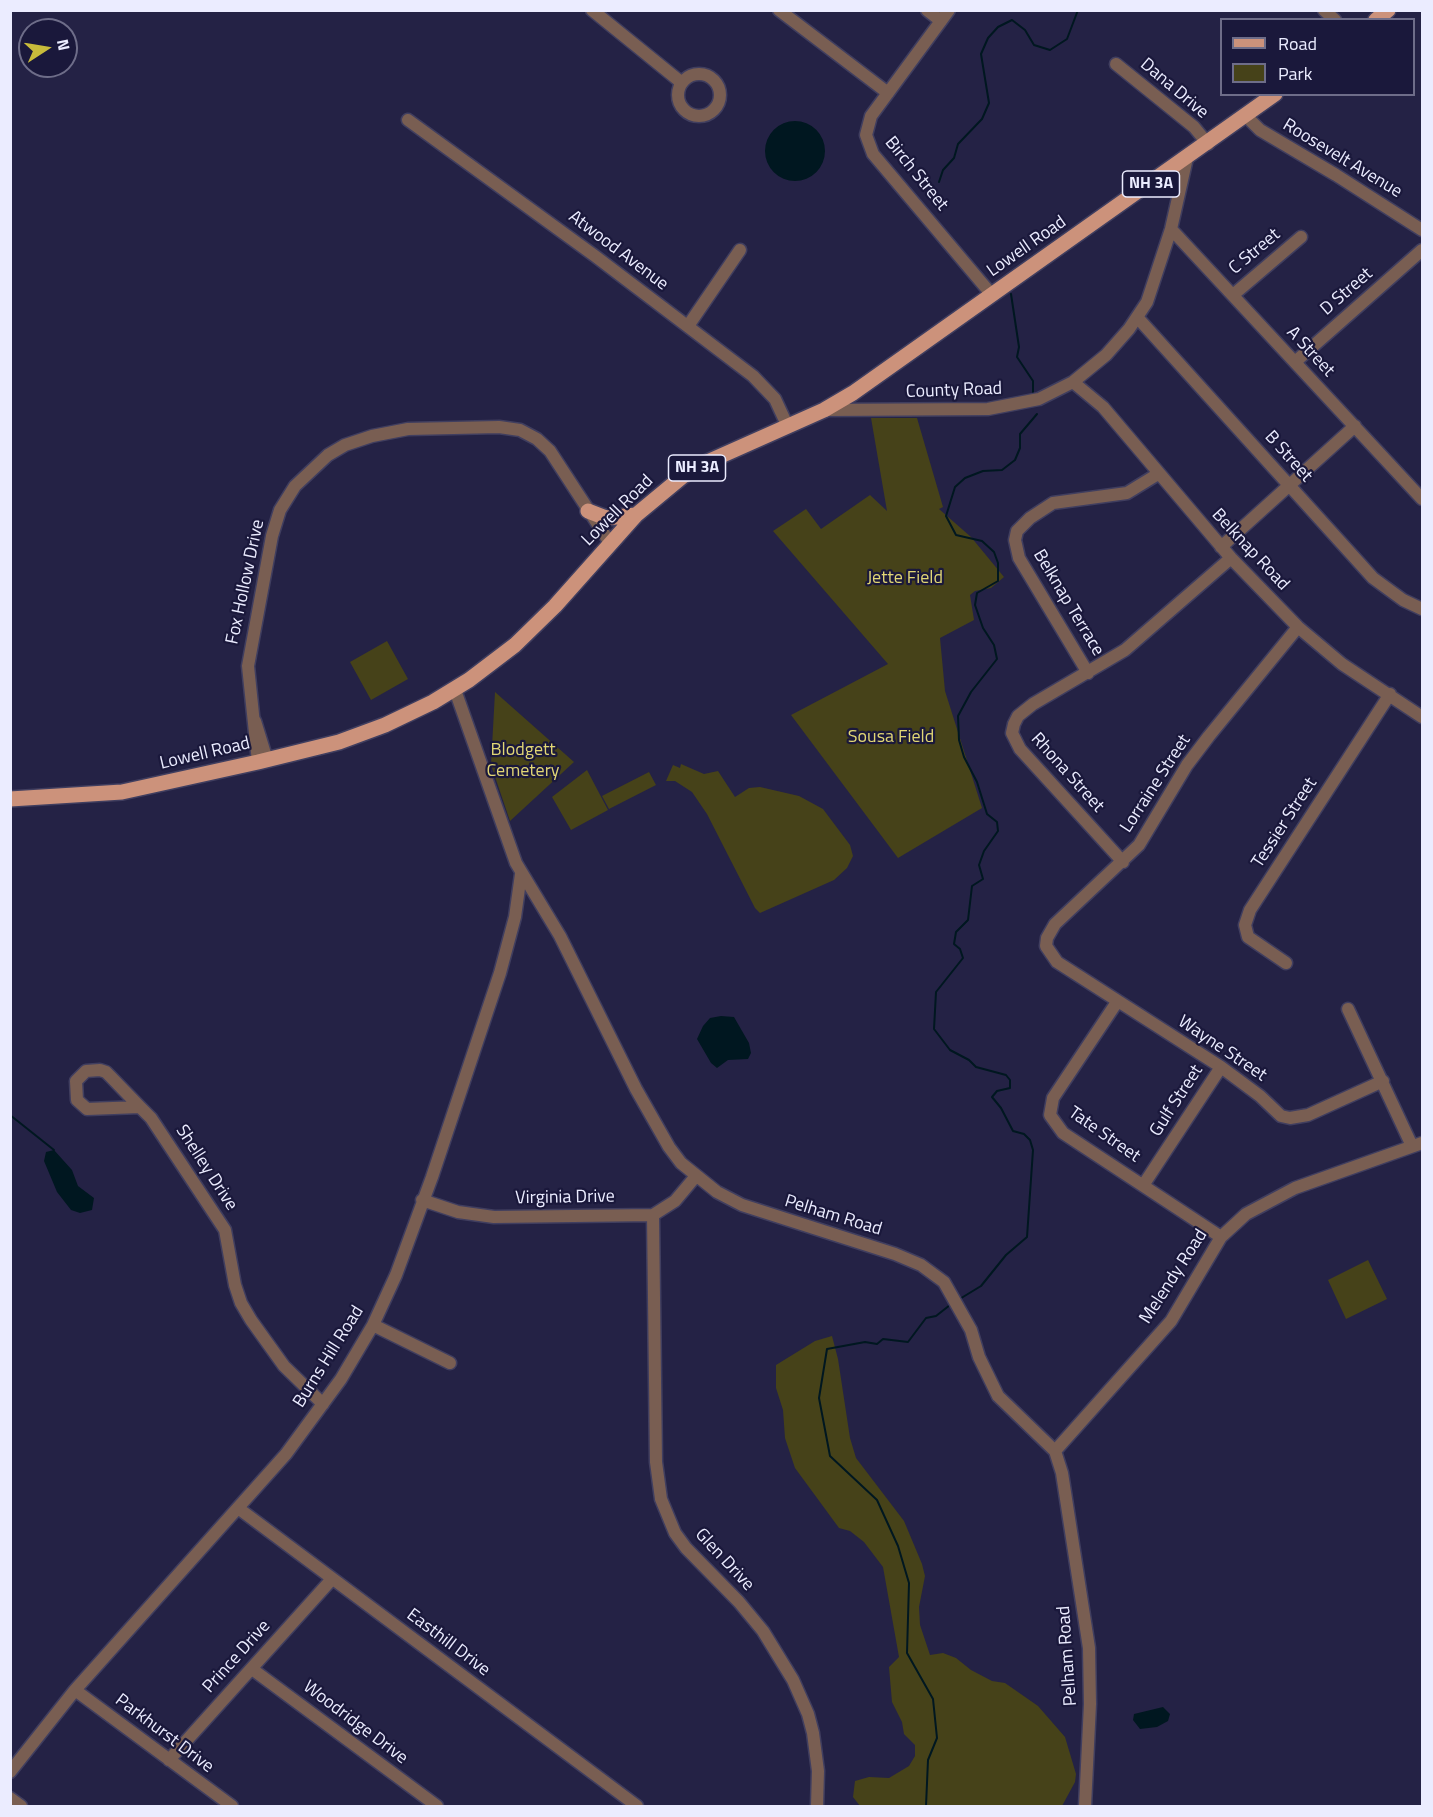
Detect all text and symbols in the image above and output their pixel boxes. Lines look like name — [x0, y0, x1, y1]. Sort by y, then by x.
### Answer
north arrow — [18, 18, 78, 78]
legend — [1220, 18, 1415, 96]
text: Road — [1278, 30, 1317, 57]
text: N — [51, 37, 77, 53]
street label: Dana Drive — [1135, 54, 1213, 124]
text: Park — [1278, 60, 1312, 87]
street label: Roosevelt Avenue — [1278, 115, 1406, 203]
street label: Birch Street — [880, 133, 952, 215]
road number: NH 3A — [1122, 171, 1180, 197]
street label: Atwood Avenue — [564, 207, 672, 295]
street label: Lowell Road — [983, 212, 1071, 282]
street label: C Street — [1225, 224, 1285, 280]
street label: D Street — [1317, 264, 1377, 320]
street label: A Street — [1281, 322, 1339, 382]
street label: County Road — [906, 379, 1002, 403]
street label: B Street — [1259, 427, 1317, 487]
road number: NH 3A — [668, 455, 726, 481]
street label: Lowell Road — [578, 471, 658, 551]
street label: Belknap Road — [1207, 505, 1293, 595]
street label: Fox Hollow Drive — [222, 518, 270, 646]
street label: Belknap Terrace — [1028, 546, 1108, 660]
park label: Jette Field — [867, 568, 943, 590]
park label: Sousa Field — [848, 727, 934, 749]
street label: Rhona Street — [1026, 729, 1108, 817]
street label: Lorraine Street — [1116, 731, 1196, 837]
street label: Lowell Road — [158, 733, 252, 775]
park label: Blodgett Cemetery — [486, 740, 560, 783]
street label: Tessier Street — [1248, 774, 1322, 872]
street label: Wayne Street — [1174, 1011, 1270, 1087]
street label: Gulf Street — [1146, 1061, 1208, 1141]
street label: Tate Street — [1064, 1102, 1144, 1168]
street label: Shelley Drive — [170, 1121, 242, 1215]
street label: Virginia Drive — [515, 1186, 615, 1210]
street label: Pelham Road — [782, 1191, 884, 1241]
street label: Melendy Road — [1135, 1226, 1213, 1328]
street label: Burns Hill Road — [289, 1302, 369, 1412]
street label: Glen Drive — [690, 1524, 758, 1596]
street label: Easthill Drive — [402, 1605, 494, 1681]
street label: Pelham Road — [1054, 1605, 1082, 1707]
street label: Prince Drive — [199, 1616, 275, 1698]
street label: Woodridge Drive — [298, 1677, 412, 1769]
street label: Parkhurst Drive — [110, 1690, 218, 1778]

